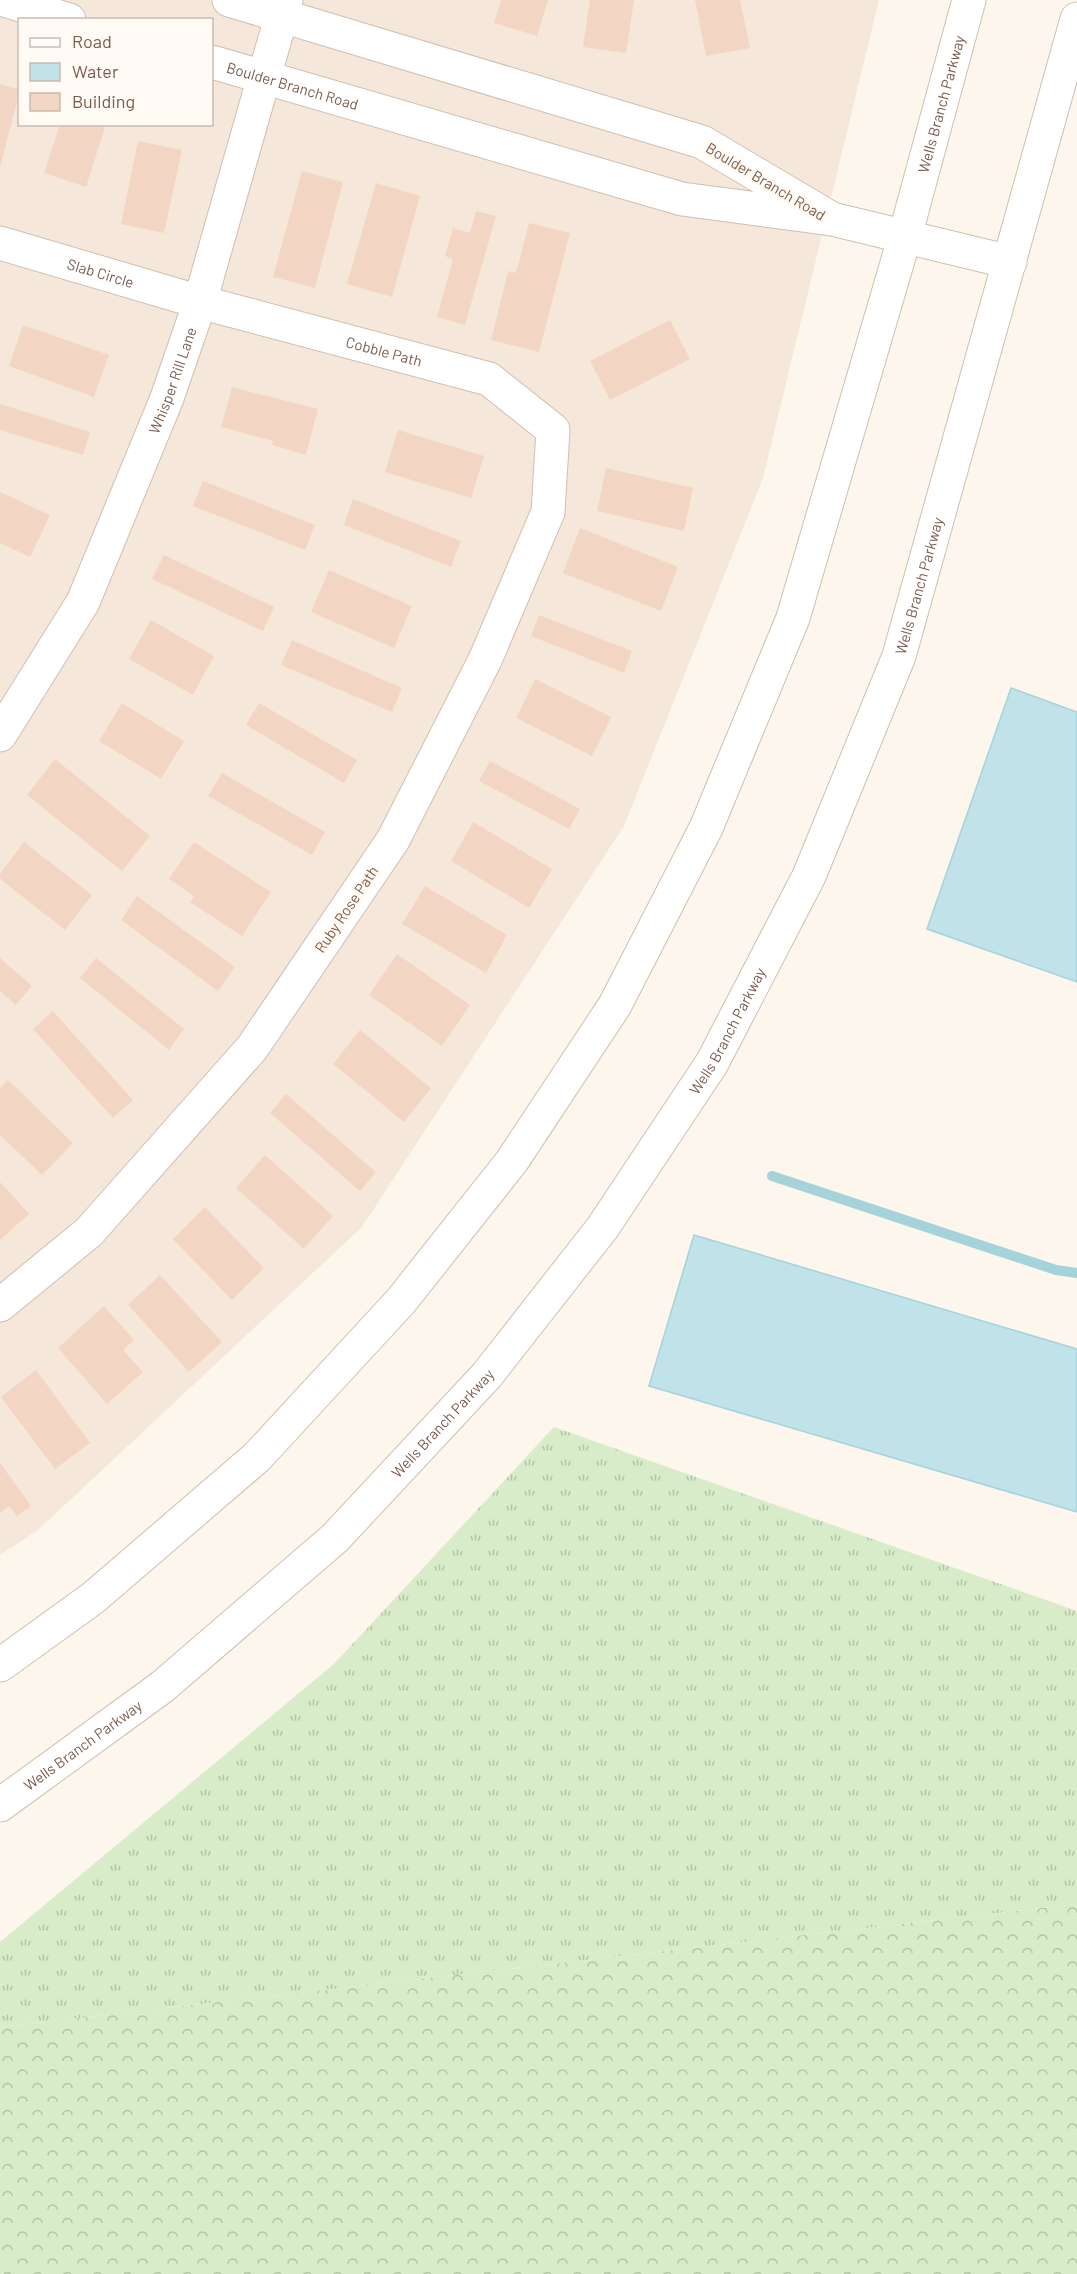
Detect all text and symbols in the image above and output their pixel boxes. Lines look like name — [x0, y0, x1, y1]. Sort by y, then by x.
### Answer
legend — [18, 18, 213, 126]
text: Road — [72, 30, 112, 52]
street label: Wells Branch Parkway — [914, 33, 968, 175]
street label: Boulder Branch Road — [225, 58, 361, 113]
text: Water — [72, 60, 119, 82]
text: Building — [72, 90, 135, 112]
street label: Boulder Branch Road — [703, 138, 829, 224]
street label: Slab Circle — [65, 254, 136, 291]
street label: Whisper Rill Lane — [144, 324, 200, 436]
street label: Cobble Path — [344, 332, 424, 370]
street label: Wells Branch Parkway — [891, 515, 946, 656]
street label: Ruby Rose Path — [310, 862, 382, 956]
street label: Wells Branch Parkway — [685, 964, 769, 1097]
street label: Wells Branch Parkway — [387, 1365, 497, 1481]
street label: Wells Branch Parkway — [20, 1696, 145, 1794]

